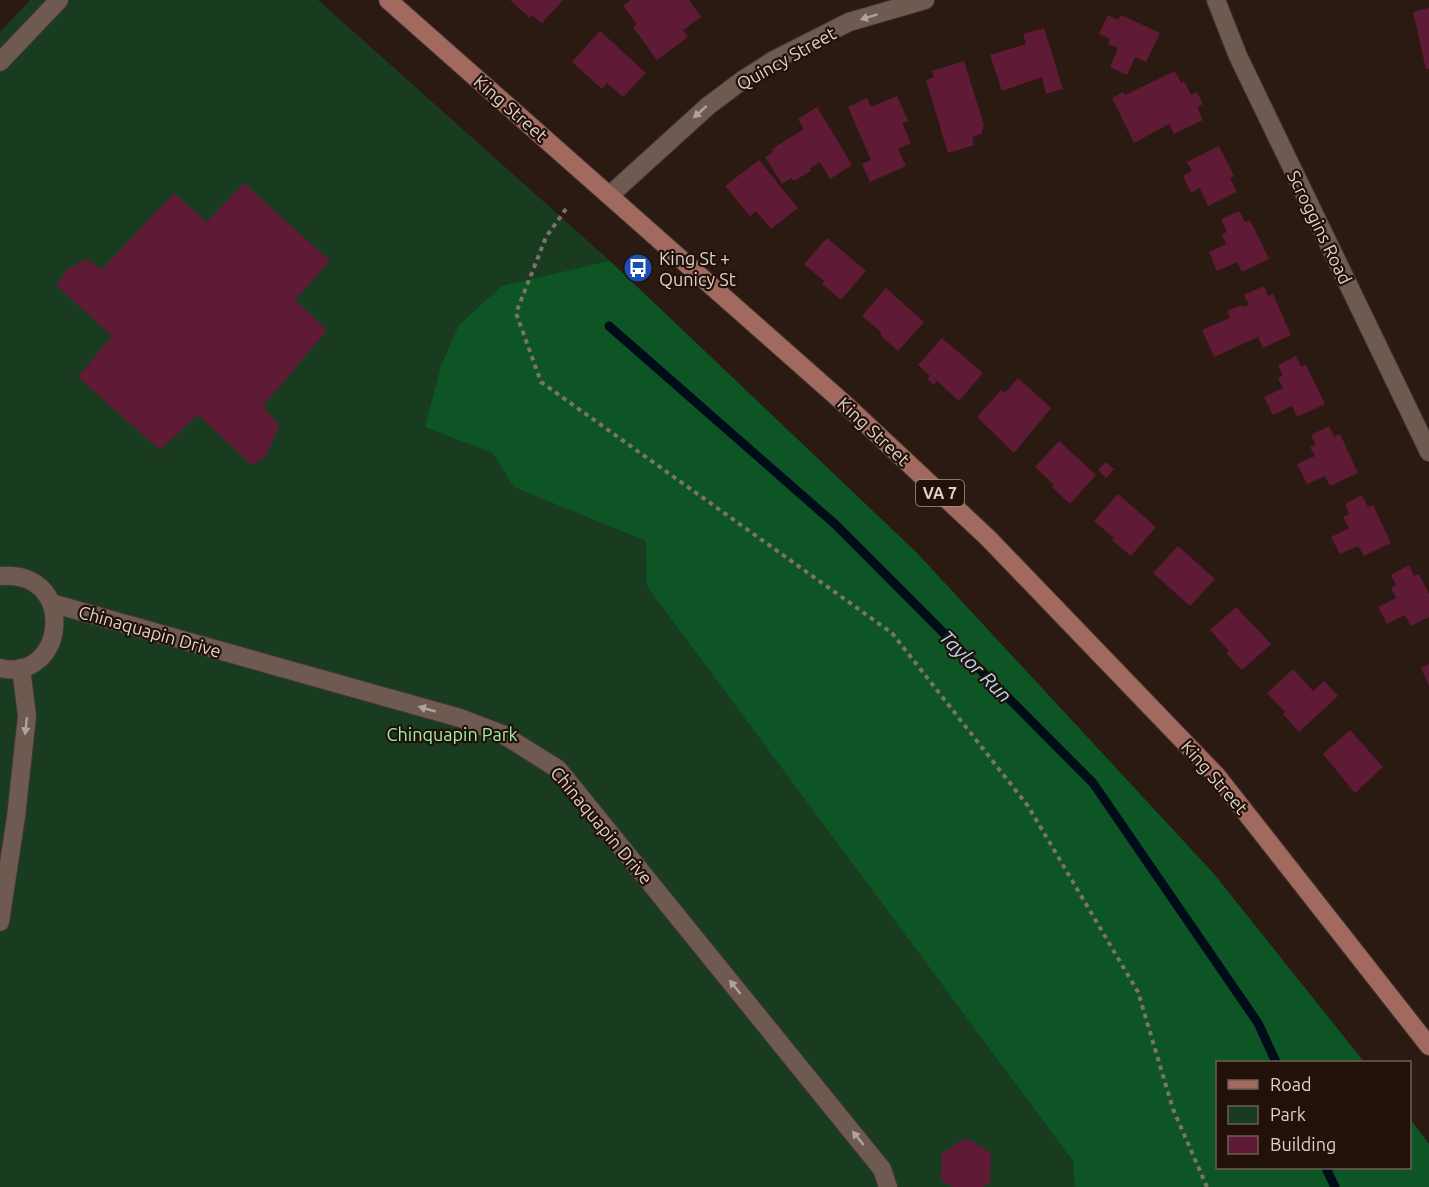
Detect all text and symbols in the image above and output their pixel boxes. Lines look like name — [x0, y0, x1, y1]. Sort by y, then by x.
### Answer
one-way arrow — [860, 13, 878, 22]
street label: Quincy Street — [733, 22, 840, 94]
street label: King Street — [470, 71, 552, 145]
one-way arrow — [693, 105, 708, 119]
street label: Scroggins Road — [1284, 167, 1356, 287]
place label: King St + Qunicy St — [659, 248, 736, 290]
bus stop icon: King St + Qunicy St — [622, 252, 654, 284]
street label: King Street — [834, 393, 914, 469]
road number: VA 7 — [916, 480, 964, 506]
street label: Chinaquapin Drive — [77, 601, 223, 661]
water label: Taylor Run — [935, 625, 1017, 707]
one-way arrow — [418, 703, 436, 713]
one-way arrow — [21, 716, 31, 735]
park label: Chinquapin Park — [386, 724, 518, 744]
street label: King Street — [1178, 736, 1252, 818]
street label: Chinaquapin Drive — [547, 762, 657, 888]
one-way arrow — [728, 979, 741, 995]
legend — [1216, 1061, 1411, 1169]
text: Road — [1270, 1074, 1312, 1094]
text: Park — [1270, 1104, 1306, 1124]
one-way arrow — [851, 1130, 864, 1146]
text: Building — [1270, 1134, 1336, 1154]

